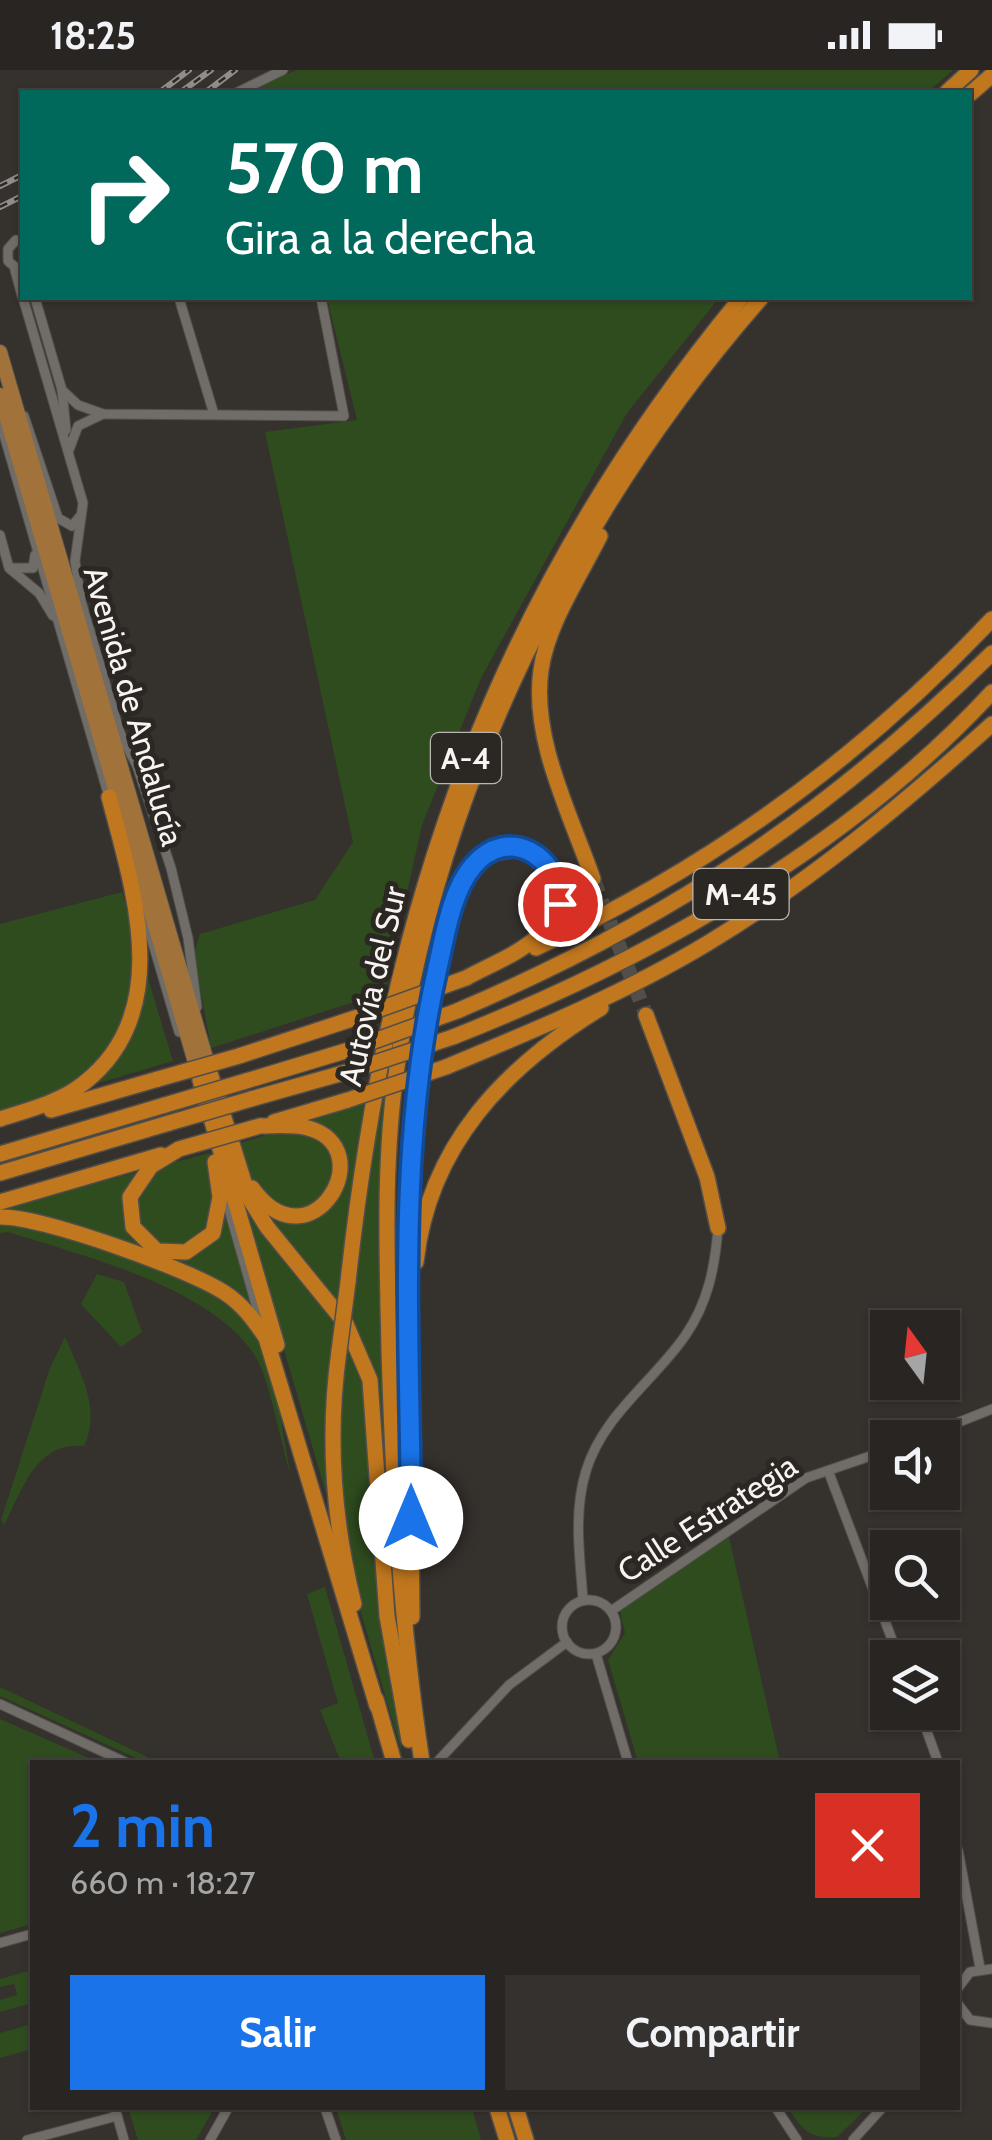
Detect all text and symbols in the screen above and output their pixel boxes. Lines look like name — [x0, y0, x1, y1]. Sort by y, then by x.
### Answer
text: 18:25 — [50, 12, 136, 59]
text: 570 m — [225, 125, 424, 211]
icon: right — [60, 130, 190, 260]
text: Gira a la derecha — [225, 211, 535, 265]
street label: Avenida de Andalucía — [75, 562, 193, 851]
road number: A-4 — [431, 733, 501, 783]
pin — [518, 862, 603, 947]
road number: M-45 — [694, 869, 788, 919]
icon: arrive — [533, 877, 588, 932]
street label: Autovía del Sur — [330, 882, 414, 1089]
north arrow — [870, 1310, 960, 1400]
map controls — [870, 1310, 960, 1730]
button: sound — [870, 1420, 960, 1510]
street label: Calle Estrategia — [610, 1445, 804, 1590]
position arrow — [359, 1466, 463, 1570]
button: search — [870, 1530, 960, 1620]
button: layers — [870, 1640, 960, 1730]
text: 2 min — [70, 1789, 215, 1862]
button: close — [815, 1793, 920, 1898]
text: 660 m · 18:27 — [70, 1863, 255, 1902]
button: Salir — [70, 1975, 485, 2090]
button: Compartir — [505, 1975, 920, 2090]

